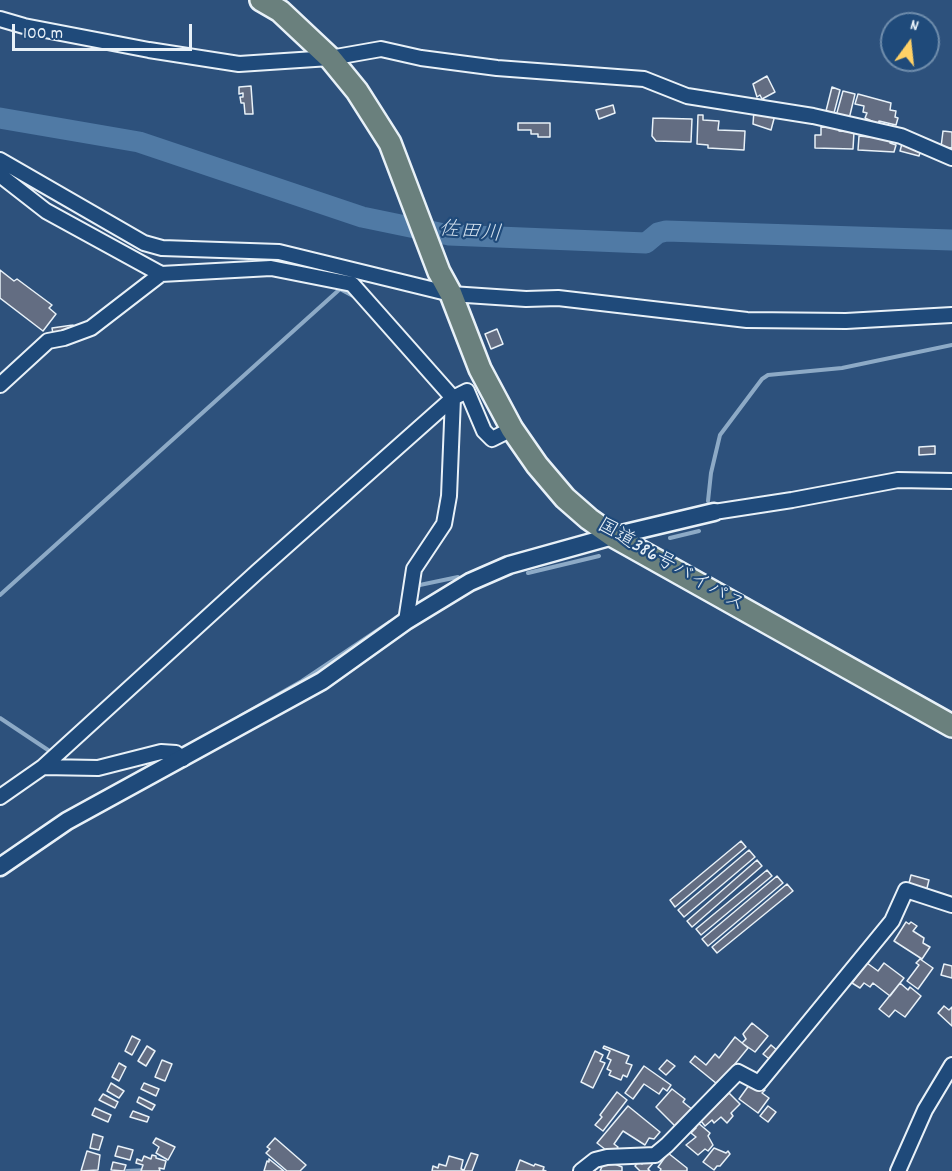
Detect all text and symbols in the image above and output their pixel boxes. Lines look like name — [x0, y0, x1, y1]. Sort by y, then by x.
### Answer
scale bar — [15, 12, 195, 50]
north arrow — [880, 12, 940, 72]
text: N — [907, 14, 921, 38]
text: 100 m — [23, 22, 63, 47]
water label: 佐田川 — [438, 219, 502, 249]
street label: 国道386号バイパス — [592, 515, 748, 619]

